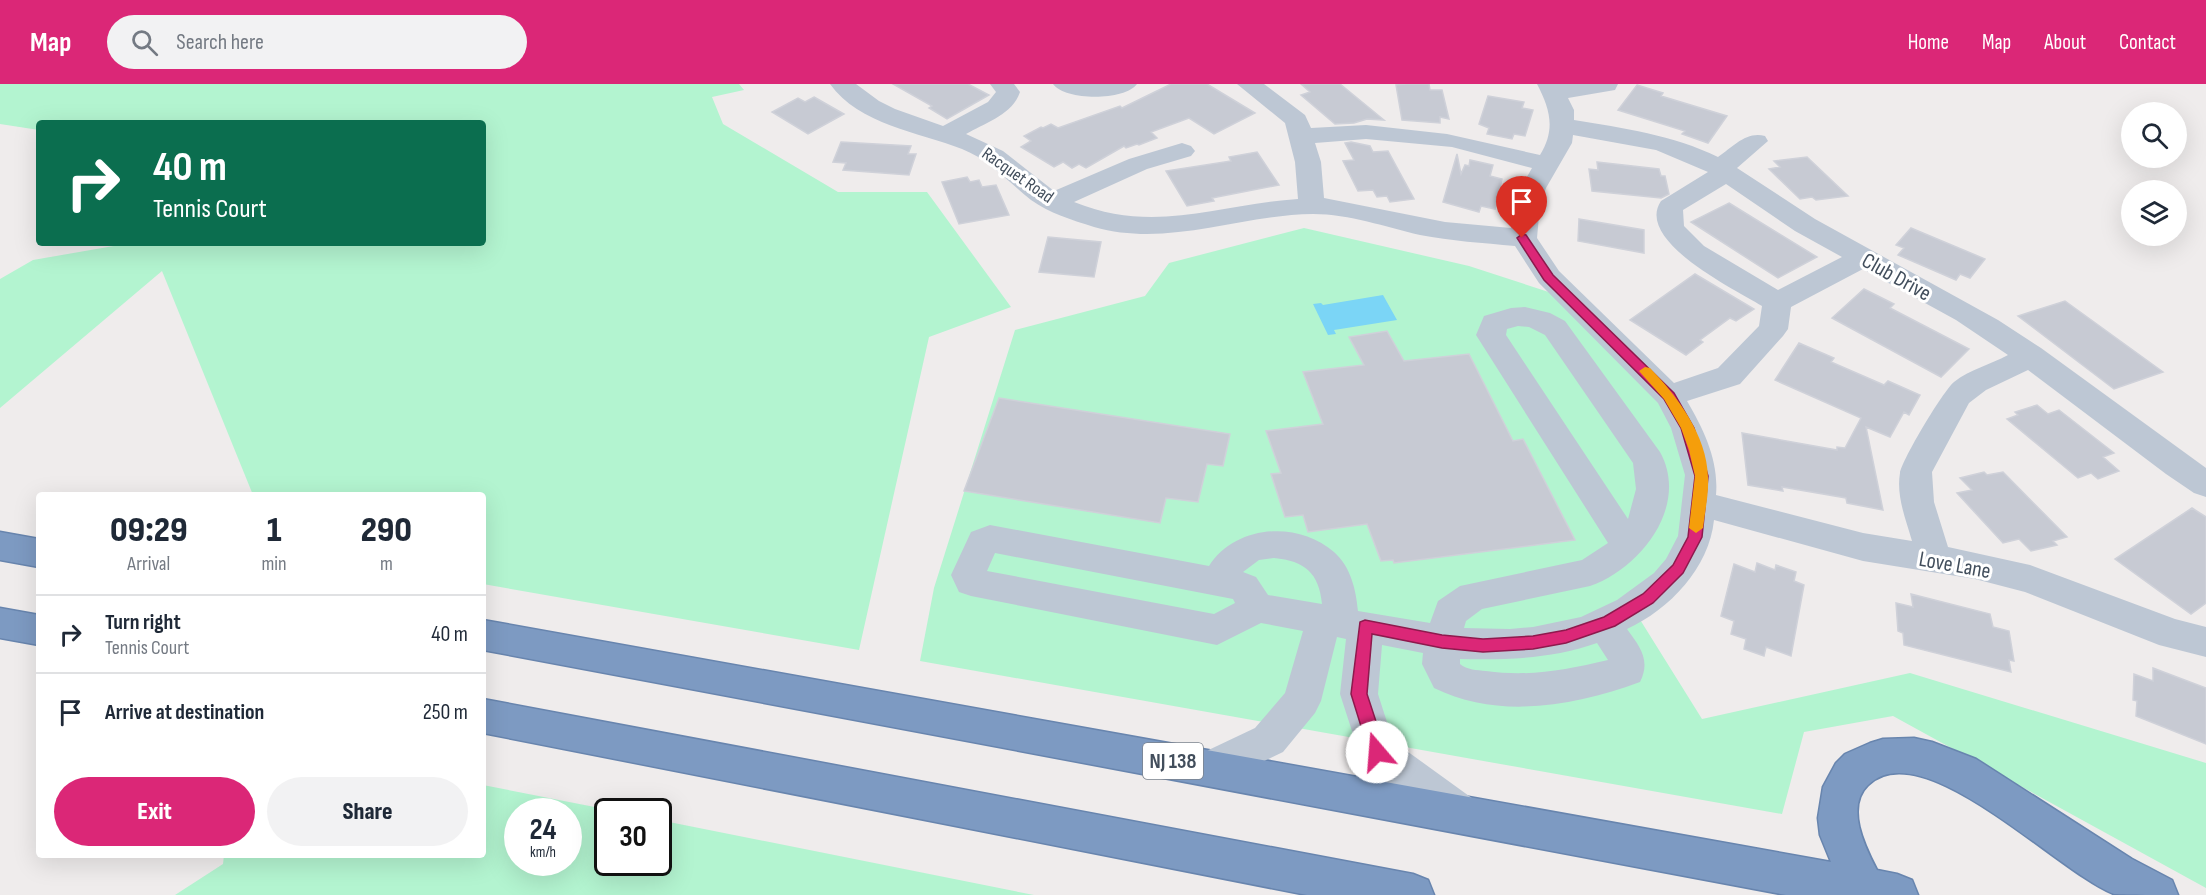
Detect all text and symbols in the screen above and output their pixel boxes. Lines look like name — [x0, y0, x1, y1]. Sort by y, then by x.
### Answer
search box — [107, 15, 527, 69]
text: Map — [30, 26, 71, 59]
icon: search — [128, 26, 161, 59]
text: Search here — [176, 29, 264, 56]
text: Home — [1908, 30, 1949, 55]
text: Map — [1982, 30, 2011, 55]
text: About — [2044, 30, 2086, 55]
text: Contact — [2119, 30, 2176, 55]
map controls — [2121, 102, 2187, 246]
button: search — [2121, 102, 2187, 168]
text: 40 m — [153, 142, 227, 193]
street label: Racquet Road — [978, 143, 1058, 208]
icon: right — [54, 144, 132, 222]
pin — [1496, 176, 1547, 238]
button: layers — [2121, 180, 2187, 246]
icon: arrive — [1505, 185, 1538, 218]
text: Tennis Court — [153, 193, 267, 225]
street label: Club Drive — [1857, 247, 1936, 307]
text: 09:29 — [110, 509, 188, 552]
text: 1 — [267, 509, 281, 552]
text: 290 — [361, 509, 412, 552]
street label: Love Lane — [1917, 546, 1993, 585]
text: Arrival — [127, 552, 170, 576]
text: min — [262, 552, 287, 576]
text: m — [380, 552, 393, 576]
text: Turn right — [105, 609, 181, 636]
icon: right — [54, 618, 87, 651]
text: 40 m — [431, 621, 468, 648]
text: Tennis Court — [105, 636, 189, 660]
icon: arrive — [54, 696, 87, 729]
text: Arrive at destination — [105, 699, 264, 726]
text: 250 m — [423, 699, 468, 726]
position arrow — [1345, 720, 1409, 784]
road number: NJ 138 — [1143, 743, 1203, 779]
button: Exit — [54, 777, 255, 846]
button: Share — [267, 777, 468, 846]
speed limit sign: 30 — [594, 798, 672, 876]
text: 24 — [530, 812, 556, 848]
text: km/h — [530, 843, 556, 862]

